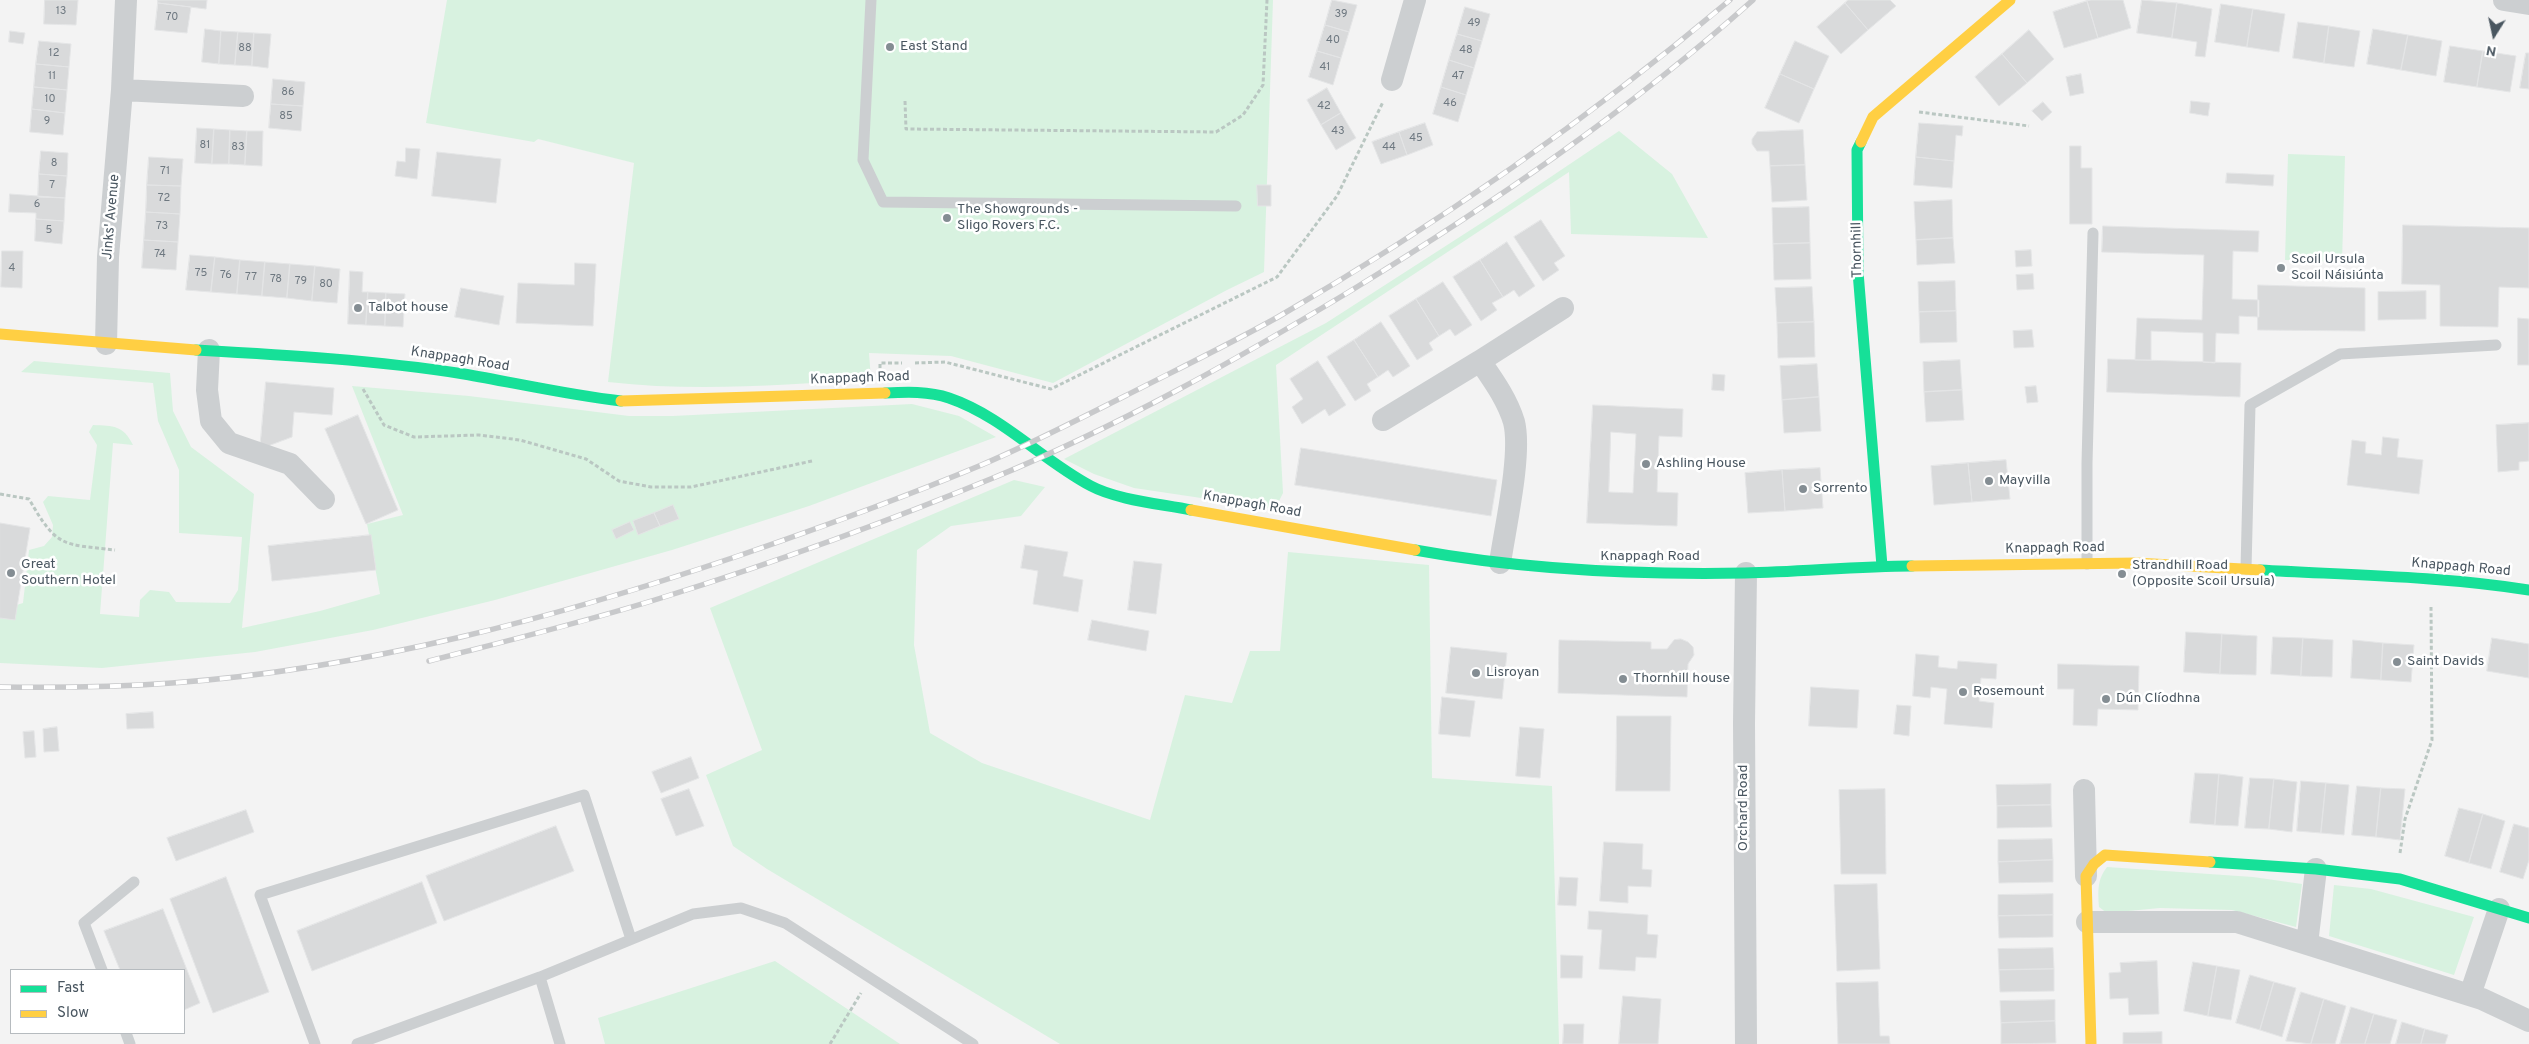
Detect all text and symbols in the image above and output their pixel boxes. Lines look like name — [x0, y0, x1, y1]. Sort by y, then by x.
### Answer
house number: 13 — [56, 5, 66, 19]
house number: 39 — [1335, 8, 1347, 22]
north arrow — [2469, 10, 2519, 60]
house number: 70 — [166, 11, 178, 25]
house number: 49 — [1467, 17, 1481, 31]
house number: 40 — [1326, 34, 1340, 48]
place label: East Stand — [900, 39, 968, 55]
marker: East Stand — [884, 41, 896, 53]
text: N — [2485, 41, 2498, 60]
house number: 88 — [238, 42, 252, 56]
house number: 48 — [1459, 44, 1473, 58]
house number: 12 — [49, 47, 59, 61]
house number: 41 — [1320, 61, 1330, 75]
house number: 11 — [48, 70, 56, 84]
house number: 47 — [1452, 70, 1464, 84]
house number: 86 — [281, 86, 295, 100]
house number: 10 — [44, 93, 56, 107]
house number: 46 — [1443, 97, 1457, 111]
house number: 42 — [1317, 100, 1331, 114]
house number: 85 — [279, 110, 293, 124]
house number: 9 — [44, 115, 50, 129]
house number: 43 — [1331, 125, 1345, 139]
house number: 45 — [1409, 132, 1423, 146]
house number: 81 — [200, 139, 210, 153]
house number: 83 — [231, 141, 245, 155]
house number: 44 — [1382, 141, 1396, 155]
house number: 8 — [51, 157, 57, 171]
house number: 71 — [160, 165, 170, 179]
street label: Jinks' Avenue — [100, 173, 124, 261]
house number: 7 — [49, 179, 55, 193]
house number: 72 — [158, 192, 170, 206]
house number: 6 — [34, 198, 40, 212]
place label: The Showgrounds - Sligo Rovers F.C. — [957, 202, 1078, 234]
marker: The Showgrounds - Sligo Rovers F.C. — [941, 212, 953, 224]
house number: 73 — [156, 220, 168, 234]
street label: Thornhill — [1849, 222, 1867, 278]
house number: 5 — [46, 224, 52, 238]
house number: 74 — [154, 248, 166, 262]
place label: Scoil Ursula Scoil Náisiúnta — [2291, 252, 2384, 284]
house number: 4 — [9, 262, 15, 276]
marker: Scoil Ursula Scoil Náisiúnta — [2275, 262, 2287, 274]
house number: 75 — [195, 267, 207, 281]
house number: 76 — [220, 269, 232, 283]
house number: 77 — [245, 271, 257, 285]
house number: 78 — [270, 273, 282, 287]
house number: 79 — [295, 275, 307, 289]
house number: 80 — [319, 278, 333, 292]
place label: Talbot house — [368, 300, 448, 316]
marker: Talbot house — [352, 302, 364, 314]
street label: Knappagh Road — [409, 344, 511, 376]
street label: Knappagh Road — [810, 369, 910, 389]
place label: Ashling House — [1656, 456, 1746, 472]
marker: Ashling House — [1640, 458, 1652, 470]
place label: Mayvilla — [1999, 473, 2050, 489]
marker: Mayvilla — [1983, 475, 1995, 487]
place label: Sorrento — [1813, 481, 1868, 497]
marker: Sorrento — [1797, 483, 1809, 495]
street label: Knappagh Road — [1201, 488, 1303, 522]
street label: Knappagh Road — [2005, 540, 2105, 558]
street label: Knappagh Road — [1600, 549, 1700, 565]
street label: Knappagh Road — [2411, 555, 2511, 581]
place label: Great Southern Hotel — [21, 557, 116, 590]
place label: Strandhill Road (Opposite Scoil Ursula) — [2132, 558, 2275, 590]
marker: Great Southern Hotel — [5, 567, 17, 579]
marker: Strandhill Road (Opposite Scoil Ursula) — [2116, 568, 2128, 580]
place label: Saint Davids — [2407, 654, 2484, 670]
marker: Saint Davids — [2391, 656, 2403, 668]
place label: Lisroyan — [1486, 665, 1539, 681]
marker: Lisroyan — [1470, 667, 1482, 679]
place label: Thornhill house — [1633, 671, 1730, 687]
marker: Thornhill house — [1617, 673, 1629, 685]
place label: Rosemount — [1973, 684, 2045, 700]
marker: Rosemount — [1957, 686, 1969, 698]
place label: Dún Clíodhna — [2116, 691, 2200, 707]
marker: Dún Clíodhna — [2100, 693, 2112, 705]
street label: Orchard Road — [1736, 765, 1752, 851]
legend — [10, 969, 185, 1034]
text: Fast — [57, 979, 85, 998]
text: Slow — [57, 1004, 89, 1023]

